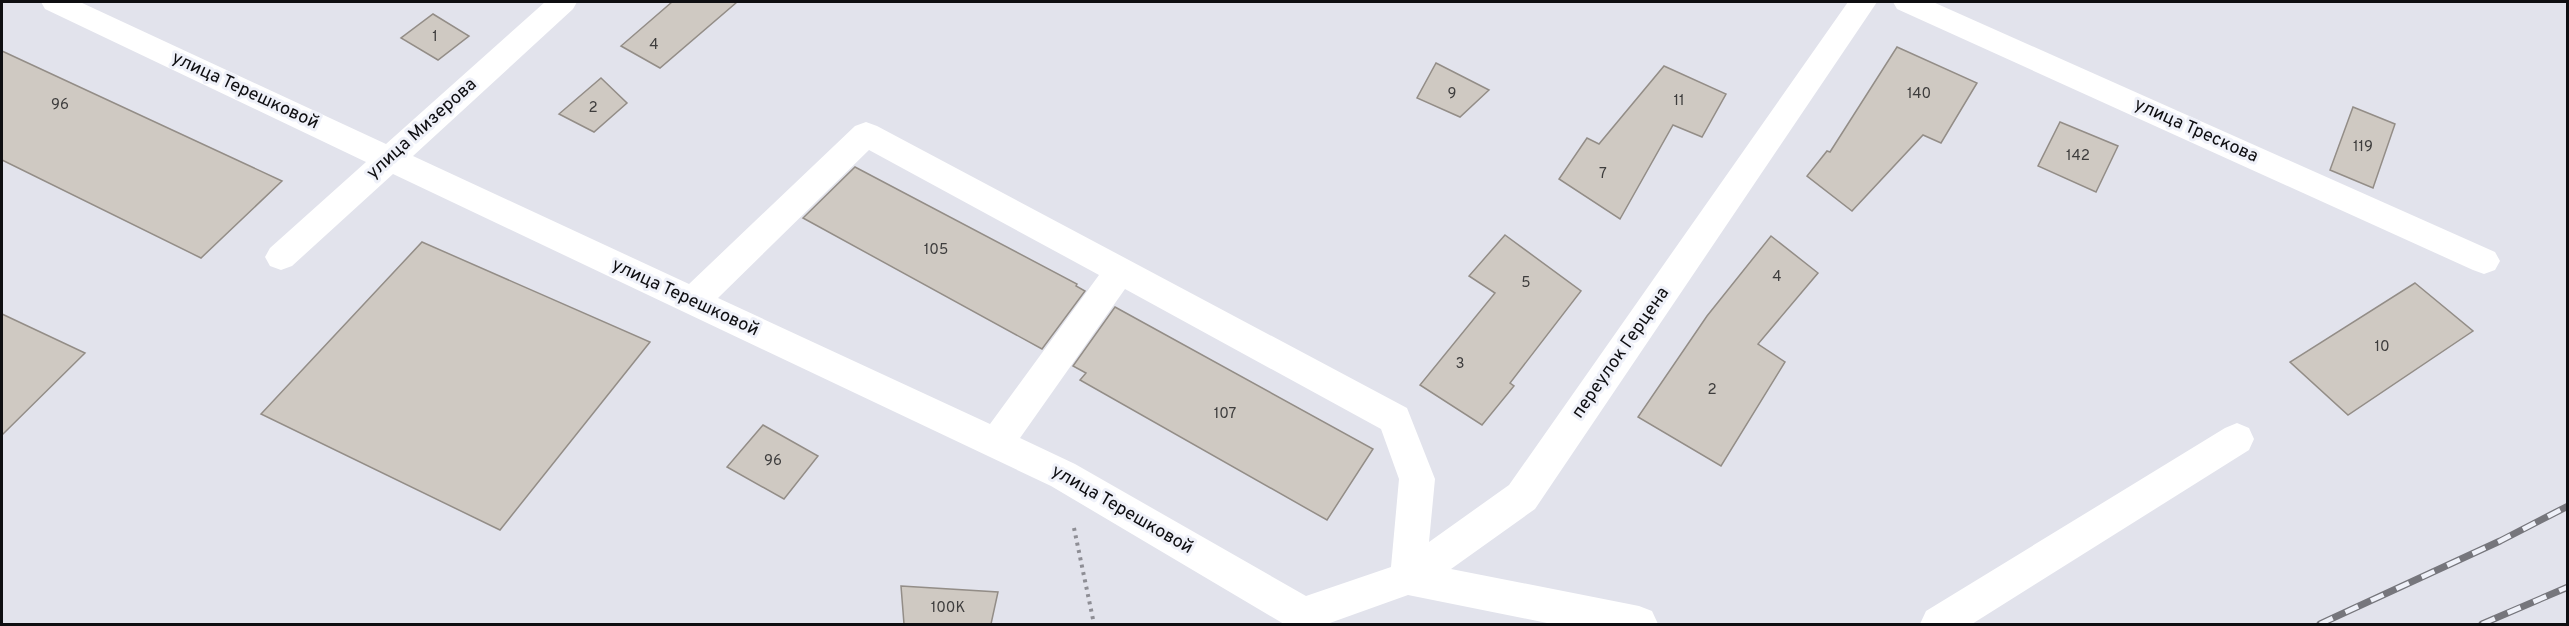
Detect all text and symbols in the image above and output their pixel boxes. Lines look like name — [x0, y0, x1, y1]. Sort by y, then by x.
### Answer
house number: 1 — [432, 28, 438, 47]
house number: 4 — [649, 36, 659, 55]
street label: улица Терешковой — [168, 47, 322, 135]
street label: улица Мизерова — [362, 73, 482, 185]
house number: 9 — [1448, 85, 1456, 104]
house number: 140 — [1907, 85, 1931, 104]
house number: 11 — [1673, 92, 1685, 111]
street label: улица Трескова — [2130, 93, 2262, 169]
house number: 96 — [51, 96, 69, 115]
house number: 2 — [588, 99, 598, 118]
house number: 119 — [2353, 138, 2373, 157]
house number: 142 — [2066, 147, 2090, 166]
house number: 7 — [1599, 165, 1607, 184]
house number: 105 — [924, 241, 948, 260]
street label: улица Терешковой — [608, 254, 762, 342]
house number: 4 — [1772, 268, 1782, 287]
house number: 5 — [1521, 274, 1531, 293]
street label: переулок Герцена — [1567, 283, 1675, 423]
house number: 10 — [2374, 338, 2390, 357]
house number: 3 — [1455, 355, 1465, 374]
house number: 2 — [1707, 381, 1717, 400]
house number: 107 — [1214, 405, 1236, 424]
house number: 96 — [764, 452, 782, 471]
street label: улица Терешковой — [1047, 460, 1197, 560]
house number: 100К — [931, 599, 965, 618]

